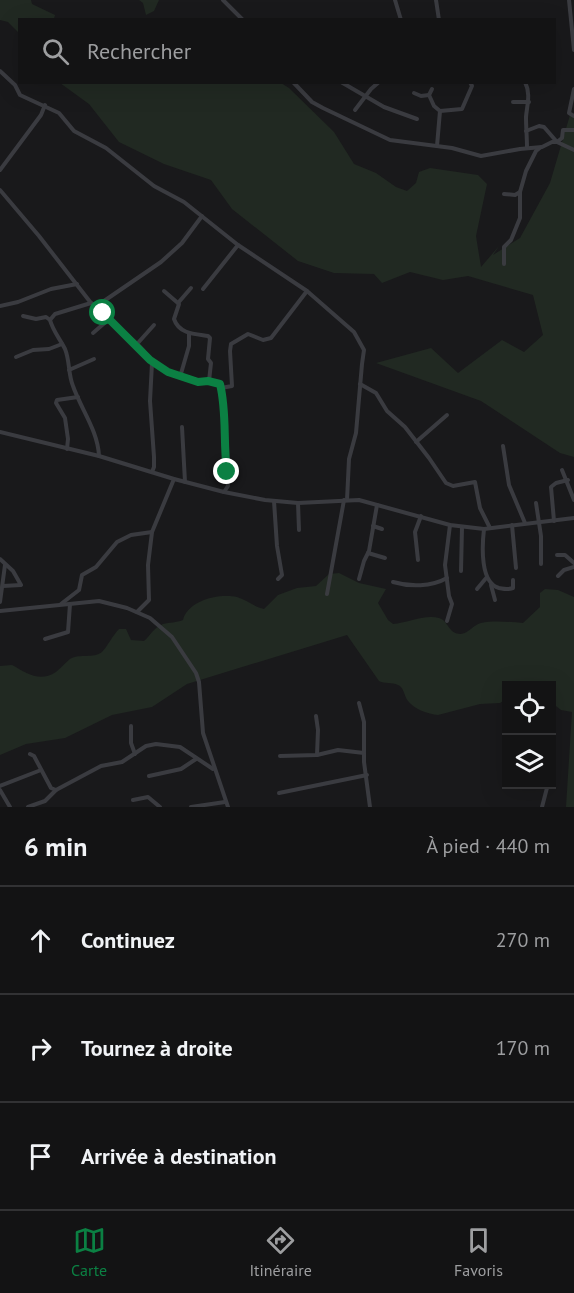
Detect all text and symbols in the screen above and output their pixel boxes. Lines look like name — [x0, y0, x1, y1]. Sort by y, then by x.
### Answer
search box — [18, 18, 556, 84]
icon: search — [39, 35, 72, 68]
text: Rechercher — [87, 37, 191, 65]
route start — [89, 299, 115, 325]
route end — [213, 458, 239, 484]
map controls — [502, 681, 556, 789]
button: locate — [502, 681, 556, 735]
button: layers — [502, 735, 556, 789]
text: 6 min — [24, 830, 87, 863]
text: À pied · 440 m — [426, 833, 550, 859]
icon: ahead — [24, 924, 57, 957]
text: Continuez — [81, 926, 175, 954]
text: 270 m — [496, 927, 550, 953]
icon: right — [24, 1032, 57, 1065]
text: Tournez à droite — [81, 1034, 233, 1062]
text: 170 m — [496, 1035, 550, 1061]
icon: arrive — [24, 1140, 57, 1173]
text: Arrivée à destination — [81, 1142, 277, 1170]
tab: Carte — [71, 1224, 107, 1280]
tab: Itinéraire — [249, 1224, 312, 1280]
tab: Favoris — [454, 1224, 503, 1280]

